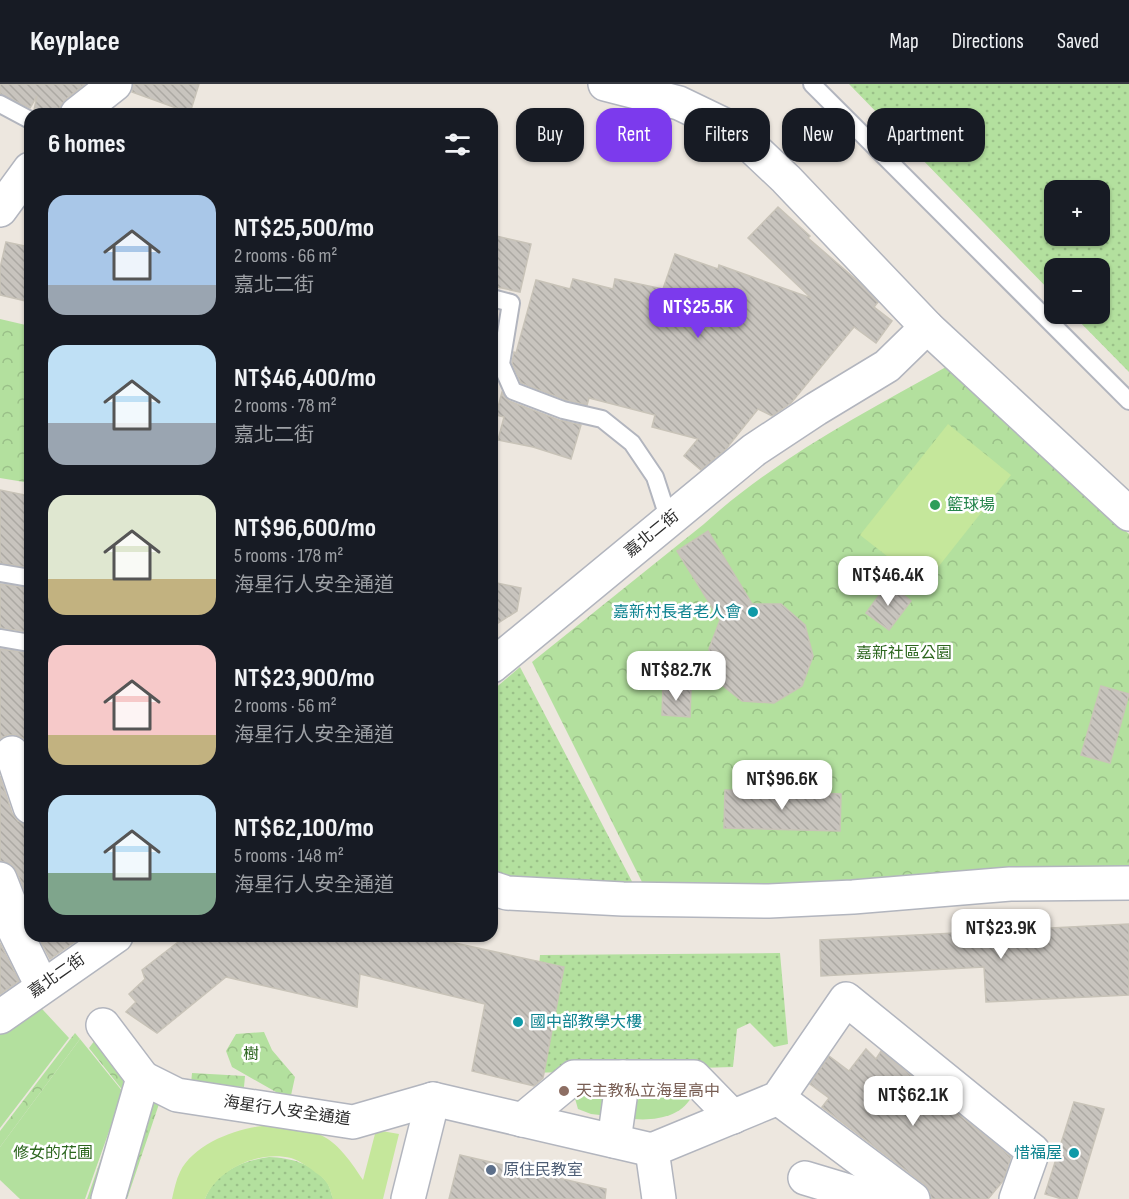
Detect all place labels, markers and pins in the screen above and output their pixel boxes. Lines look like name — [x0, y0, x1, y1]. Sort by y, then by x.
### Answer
pin: NT$25.5K — [636, 288, 760, 339]
place label: 籃球場 — [947, 495, 995, 515]
marker: 籃球場 — [928, 498, 942, 512]
pin: NT$46.4K — [826, 556, 950, 607]
place label: 嘉新村長者老人會 — [613, 603, 741, 622]
marker: 嘉新村長者老人會 — [746, 605, 760, 619]
pin: NT$82.7K — [614, 651, 738, 702]
pin: NT$96.6K — [720, 760, 844, 811]
pin: NT$23.9K — [939, 909, 1063, 960]
place label: 國中部教學大樓 — [530, 1013, 642, 1032]
marker: 國中部教學大樓 — [511, 1015, 525, 1029]
pin: NT$62.1K — [851, 1076, 975, 1127]
place label: 天主教私立海星高中 — [576, 1082, 720, 1101]
marker: 天主教私立海星高中 — [557, 1084, 571, 1098]
place label: 惜福屋 — [1014, 1144, 1062, 1163]
marker: 惜福屋 — [1067, 1146, 1081, 1160]
place label: 原住民教室 — [503, 1161, 583, 1180]
marker: 原住民教室 — [484, 1163, 498, 1177]

